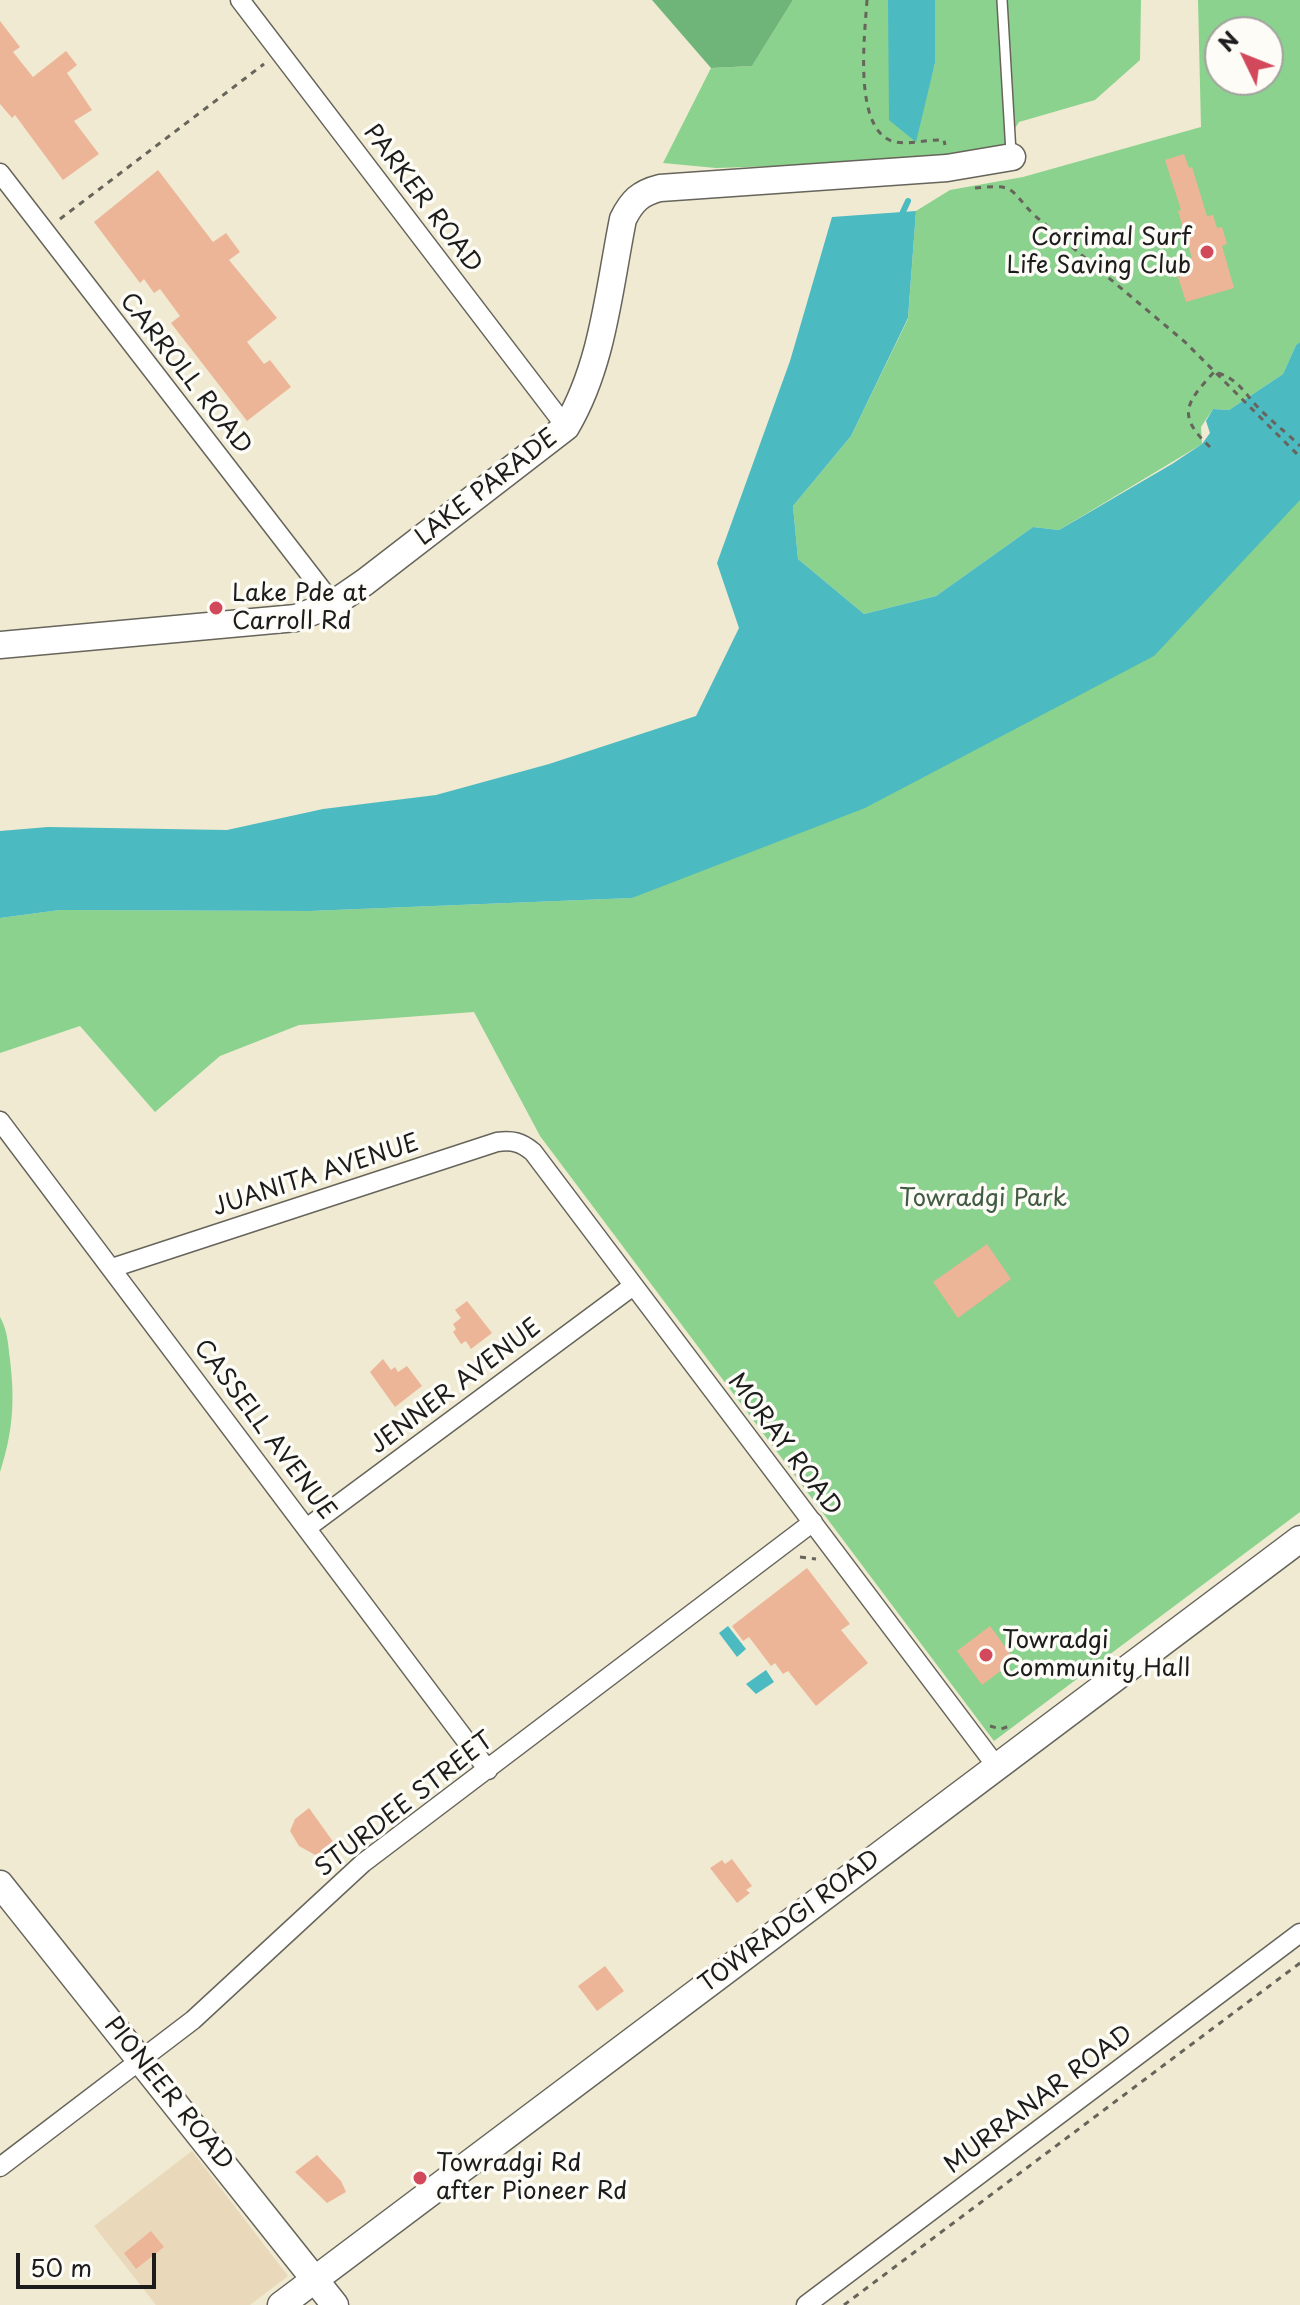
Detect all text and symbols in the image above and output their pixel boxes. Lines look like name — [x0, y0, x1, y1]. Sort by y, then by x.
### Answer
north arrow — [1204, 16, 1284, 96]
text: N — [1210, 23, 1246, 58]
street label: PARKER ROAD — [357, 119, 487, 279]
place label: Corrimal Surf Life Saving Club — [1007, 224, 1191, 280]
marker: Corrimal Surf Life Saving Club — [1198, 243, 1216, 261]
street label: CARROLL ROAD — [113, 288, 257, 460]
street label: LAKE PARADE — [410, 424, 564, 552]
place label: Lake Pde at Carroll Rd — [232, 580, 367, 636]
marker: Lake Pde at Carroll Rd — [207, 599, 225, 617]
street label: JUANITA AVENUE — [209, 1129, 423, 1223]
park label: Towradgi Park — [899, 1185, 1067, 1213]
street label: JENNER AVENUE — [365, 1313, 547, 1461]
street label: CASSELL AVENUE — [187, 1334, 341, 1526]
street label: MORAY ROAD — [721, 1368, 847, 1522]
place label: Towradgi Community Hall — [1002, 1627, 1190, 1683]
marker: Towradgi Community Hall — [977, 1646, 995, 1664]
street label: STURDEE STREET — [310, 1727, 500, 1883]
street label: TOWRADGI ROAD — [694, 1845, 886, 1999]
street label: PIONEER ROAD — [98, 2012, 238, 2176]
street label: MURRANAR ROAD — [939, 2020, 1139, 2180]
place label: Towradgi Rd after Pioneer Rd — [436, 2150, 627, 2206]
marker: Towradgi Rd after Pioneer Rd — [411, 2169, 429, 2187]
scale bar — [20, 2237, 160, 2287]
text: 50 m — [30, 2249, 92, 2285]

